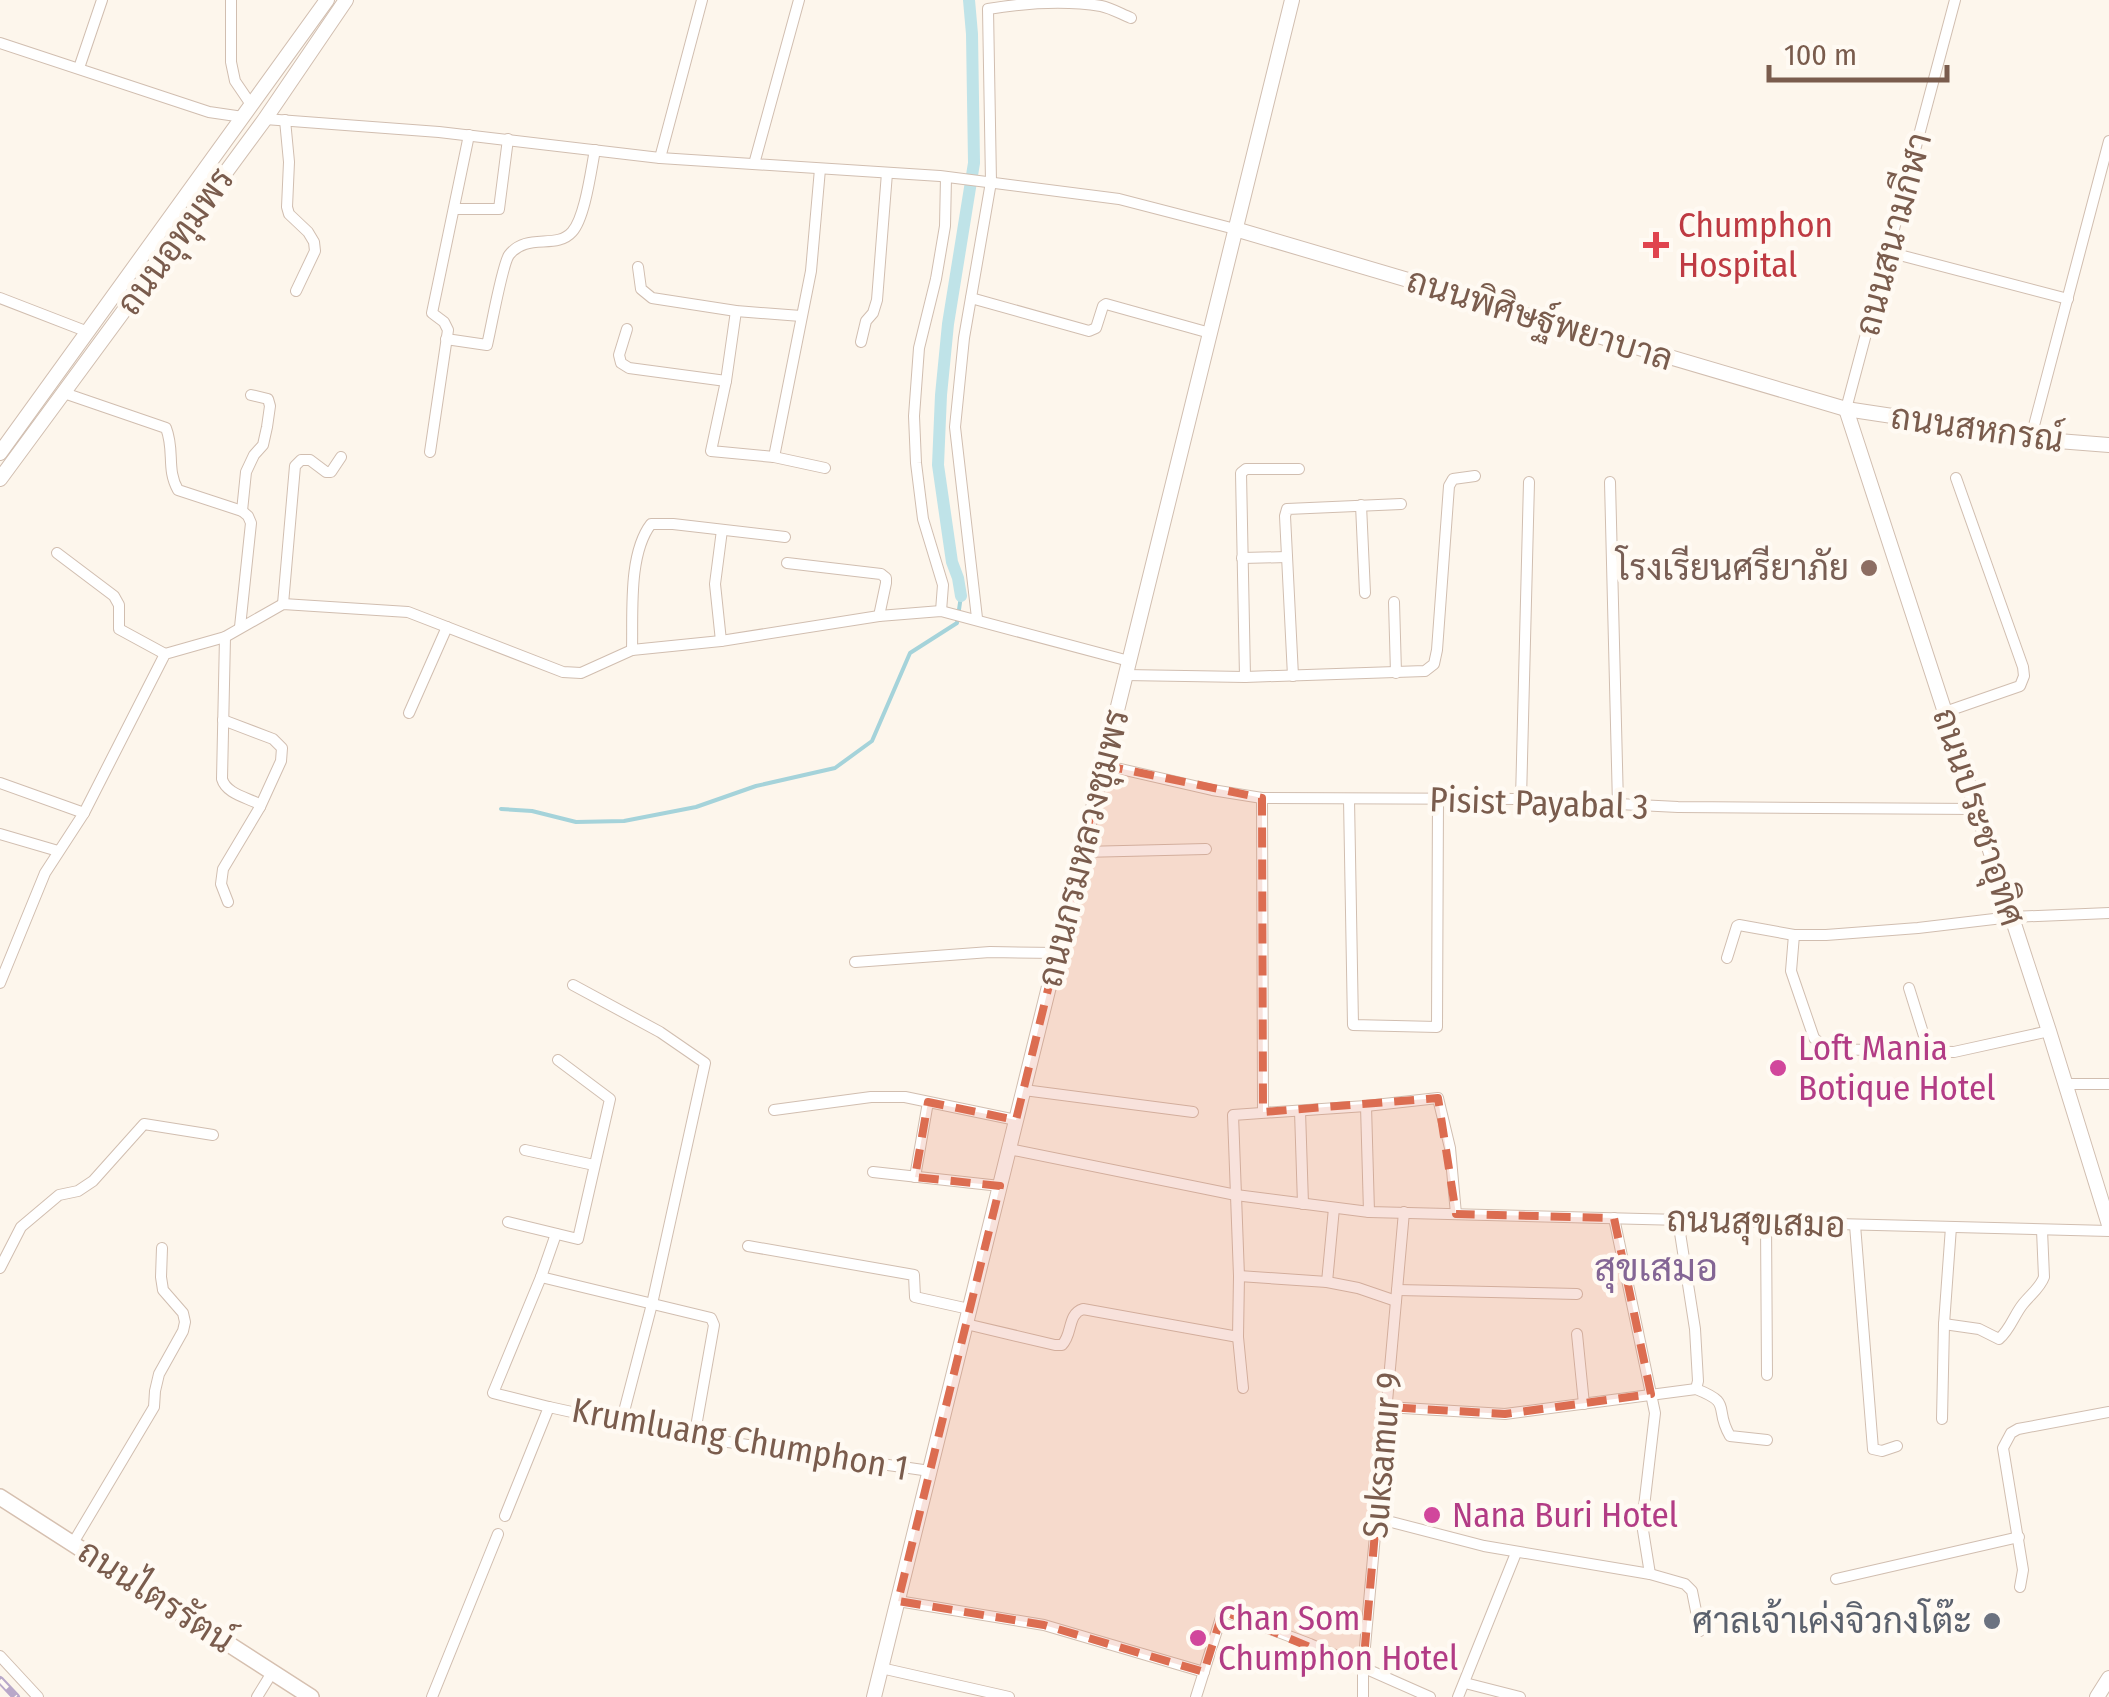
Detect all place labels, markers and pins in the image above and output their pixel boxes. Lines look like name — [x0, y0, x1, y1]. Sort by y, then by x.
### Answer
place label: Chumphon Hospital — [1678, 204, 1833, 286]
marker: Chumphon Hospital — [1643, 232, 1669, 258]
place label: โรงเรียนศรียาภัย — [1614, 545, 1849, 589]
marker: โรงเรียนศรียาภัย — [1858, 557, 1880, 579]
place label: Loft Mania Botique Hotel — [1798, 1027, 1995, 1109]
marker: Loft Mania Botique Hotel — [1767, 1057, 1789, 1079]
place label: Nana Buri Hotel — [1452, 1494, 1678, 1536]
marker: Nana Buri Hotel — [1421, 1504, 1443, 1526]
place label: Chan Som Chumphon Hotel — [1218, 1597, 1458, 1679]
place label: ศาลเจ้าเค่งจิวกงโต๊ะ — [1692, 1598, 1972, 1642]
marker: ศาลเจ้าเค่งจิวกงโต๊ะ — [1981, 1610, 2003, 1632]
marker: Chan Som Chumphon Hotel — [1187, 1627, 1209, 1649]

